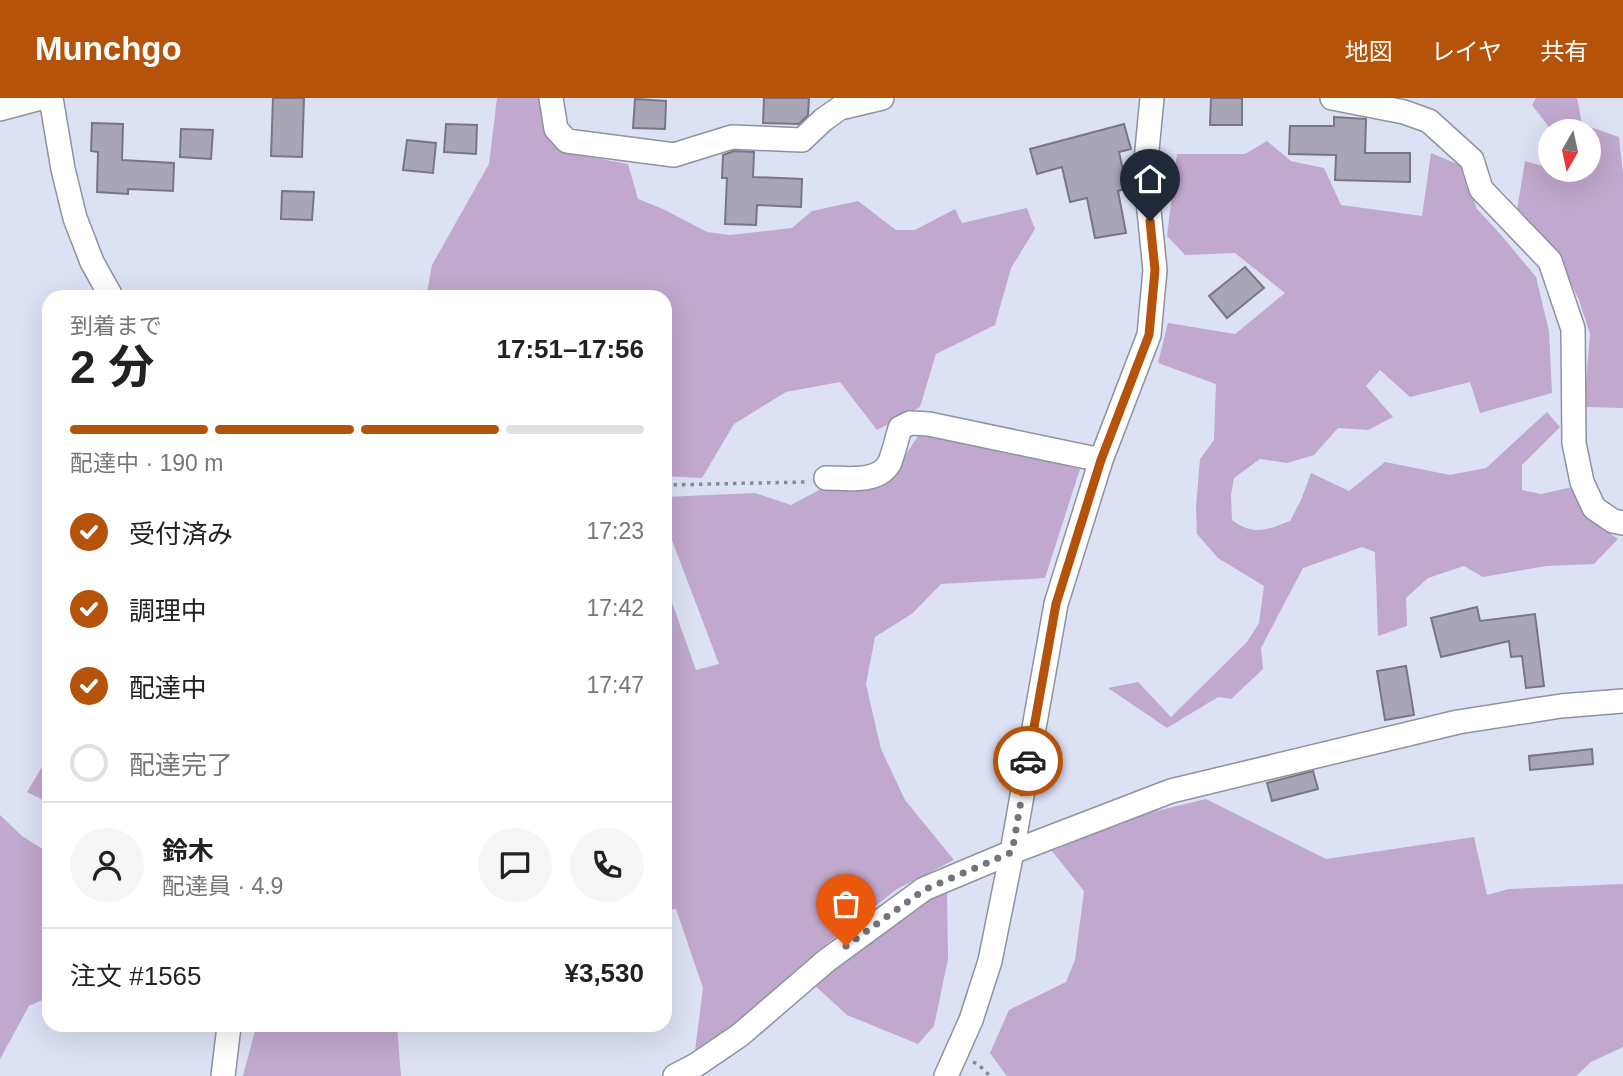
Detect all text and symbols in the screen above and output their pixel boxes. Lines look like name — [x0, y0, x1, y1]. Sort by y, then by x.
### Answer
text: Munchgo — [35, 30, 182, 67]
text: 地図 — [1345, 38, 1393, 65]
text: レイヤ — [1431, 38, 1502, 65]
text: 共有 — [1540, 38, 1588, 65]
north arrow — [1538, 119, 1601, 182]
map controls — [1538, 119, 1601, 182]
pin — [1120, 149, 1180, 221]
icon: home — [1131, 160, 1169, 198]
text: 到着まで — [70, 313, 162, 339]
text: 17:51–17:56 — [497, 334, 644, 364]
text: 2 分 — [70, 341, 154, 393]
text: 配達中 · 190 m — [70, 450, 223, 476]
icon: check — [70, 513, 108, 551]
text: 17:23 — [586, 518, 644, 544]
text: 受付済み — [129, 519, 233, 549]
icon: check — [70, 590, 108, 628]
text: 17:42 — [586, 595, 644, 621]
text: 調理中 — [129, 596, 207, 626]
icon: check — [70, 667, 108, 705]
text: 17:47 — [586, 672, 644, 698]
text: 配達中 — [129, 673, 207, 703]
courier — [993, 726, 1063, 796]
icon: car — [1009, 742, 1047, 780]
text: 配達完了 — [129, 750, 233, 780]
button: person — [70, 828, 144, 902]
button: chat — [478, 828, 552, 902]
button: phone — [570, 828, 644, 902]
text: 鈴木 — [162, 836, 214, 866]
text: 配達員 · 4.9 — [162, 873, 283, 899]
pin — [816, 874, 876, 946]
icon: bag — [827, 885, 865, 923]
text: ¥3,530 — [564, 958, 644, 988]
text: 注文 #1565 — [70, 961, 202, 991]

